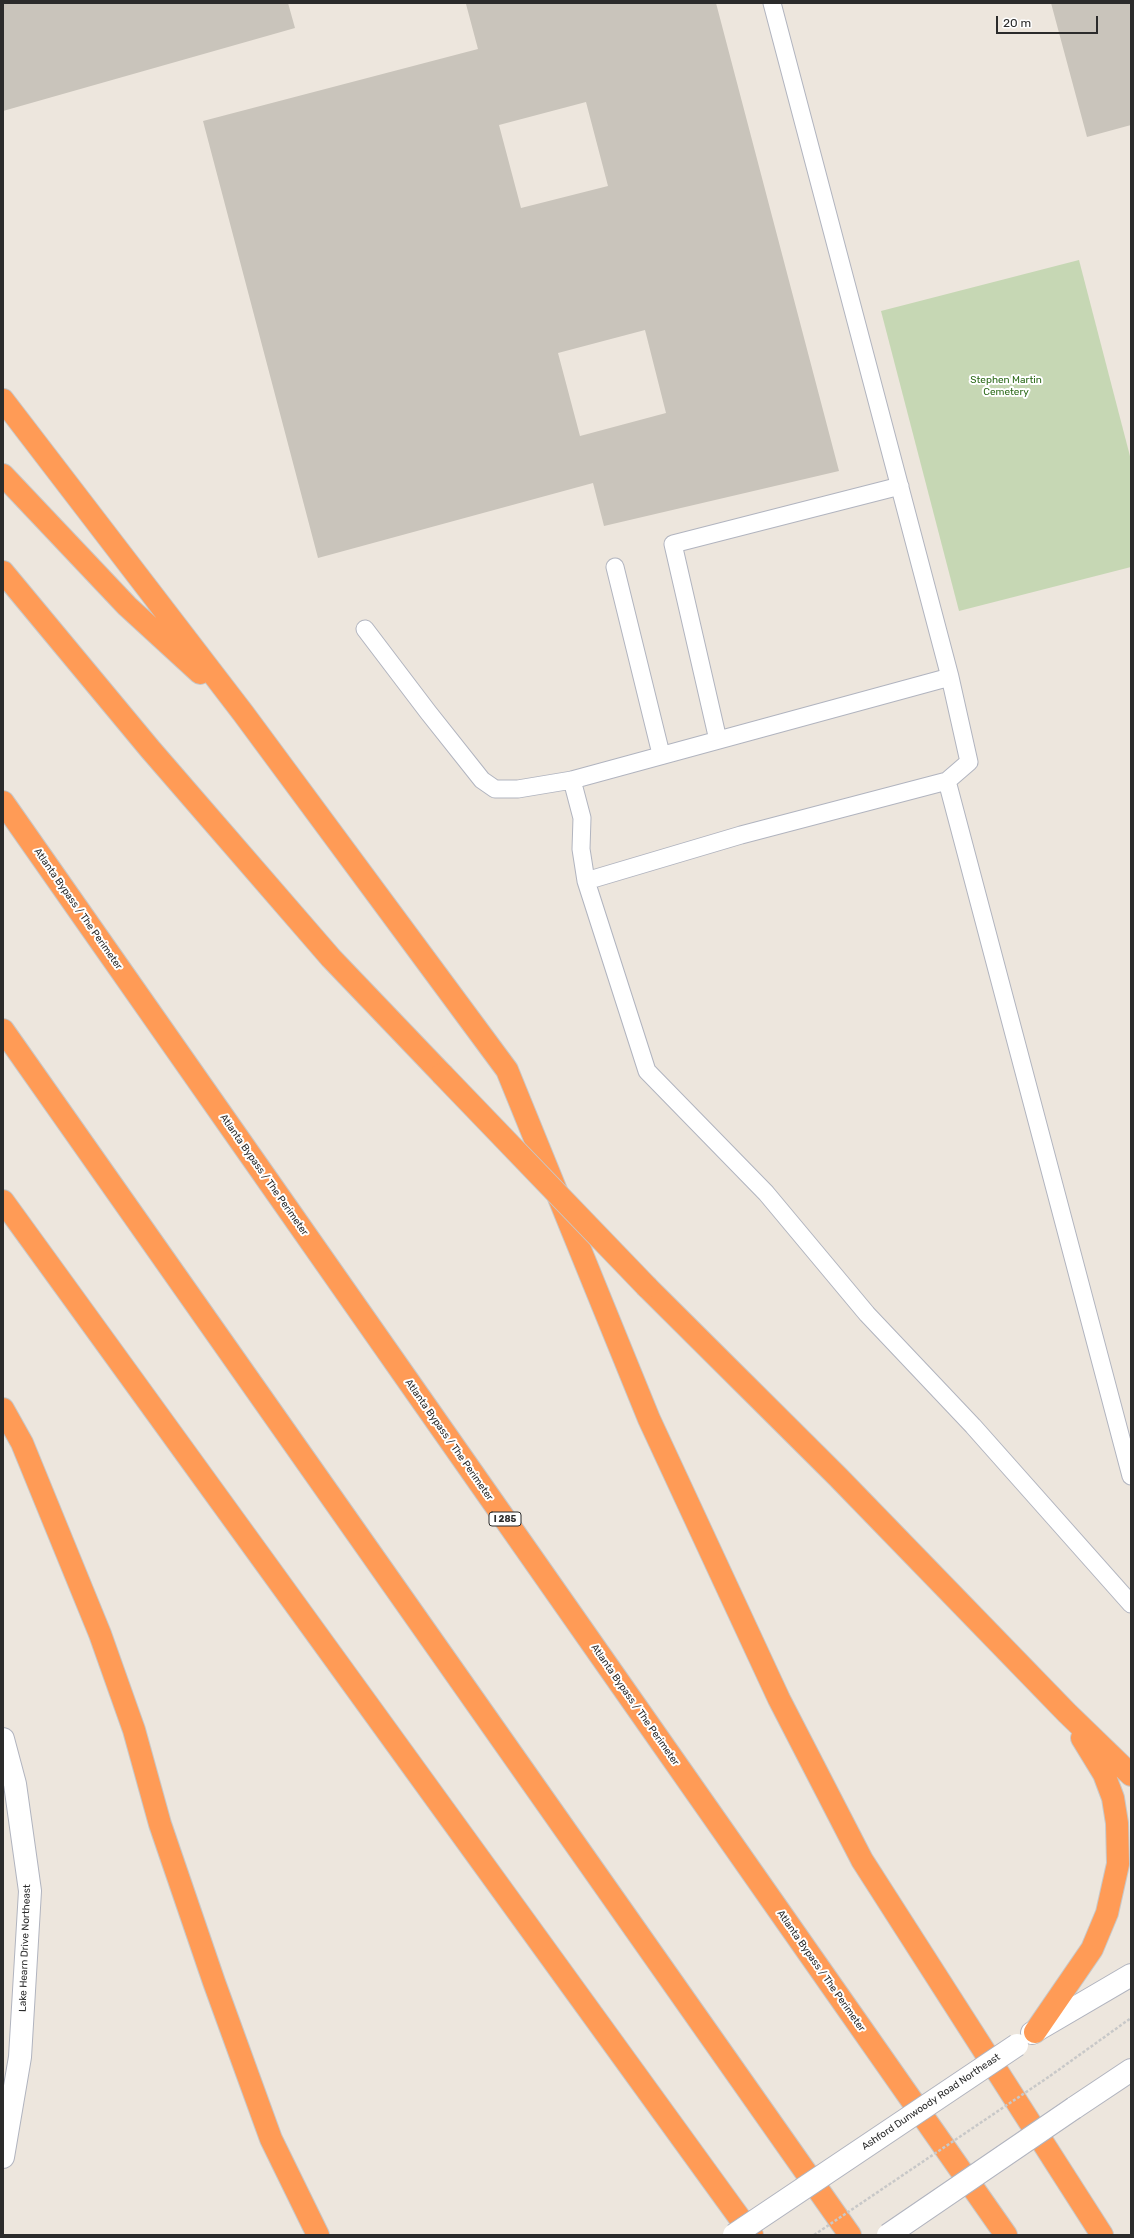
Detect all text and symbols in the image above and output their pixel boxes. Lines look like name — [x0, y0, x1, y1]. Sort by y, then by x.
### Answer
scale bar — [998, 8, 1100, 34]
text: 20 m — [1003, 16, 1031, 30]
park label: Stephen Martin Cemetery — [970, 374, 1042, 398]
street label: Atlanta Bypass / The Perimeter — [31, 846, 125, 972]
street label: Atlanta Bypass / The Perimeter — [217, 1112, 311, 1238]
street label: Atlanta Bypass / The Perimeter — [402, 1377, 496, 1503]
road number: I 285 — [489, 1512, 521, 1526]
street label: Atlanta Bypass / The Perimeter — [588, 1642, 682, 1768]
street label: Lake Hearn Drive Northeast — [17, 1884, 33, 2012]
street label: Atlanta Bypass / The Perimeter — [774, 1908, 868, 2034]
street label: Ashford Dunwoody Road Northeast — [860, 2051, 1002, 2153]

